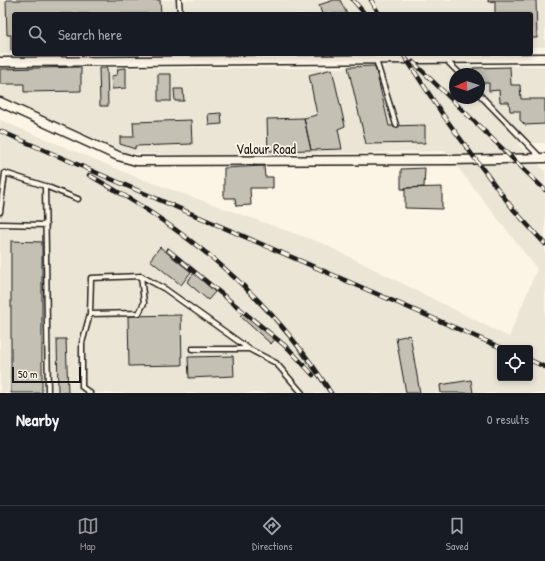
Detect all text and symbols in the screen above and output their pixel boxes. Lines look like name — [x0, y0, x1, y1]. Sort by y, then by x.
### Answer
search box — [12, 12, 533, 56]
icon: search — [26, 23, 48, 45]
text: Search here — [58, 24, 122, 45]
north arrow — [449, 68, 485, 104]
street label: Valour Road — [236, 139, 296, 158]
map controls — [497, 345, 533, 381]
button: locate — [497, 345, 533, 381]
scale bar — [12, 365, 81, 384]
text: 50 m — [18, 367, 38, 381]
text: Nearby — [16, 408, 59, 431]
text: 0 results — [487, 410, 529, 428]
tab: Map — [77, 515, 99, 553]
tab: Directions — [252, 515, 293, 553]
tab: Saved — [446, 515, 468, 553]

